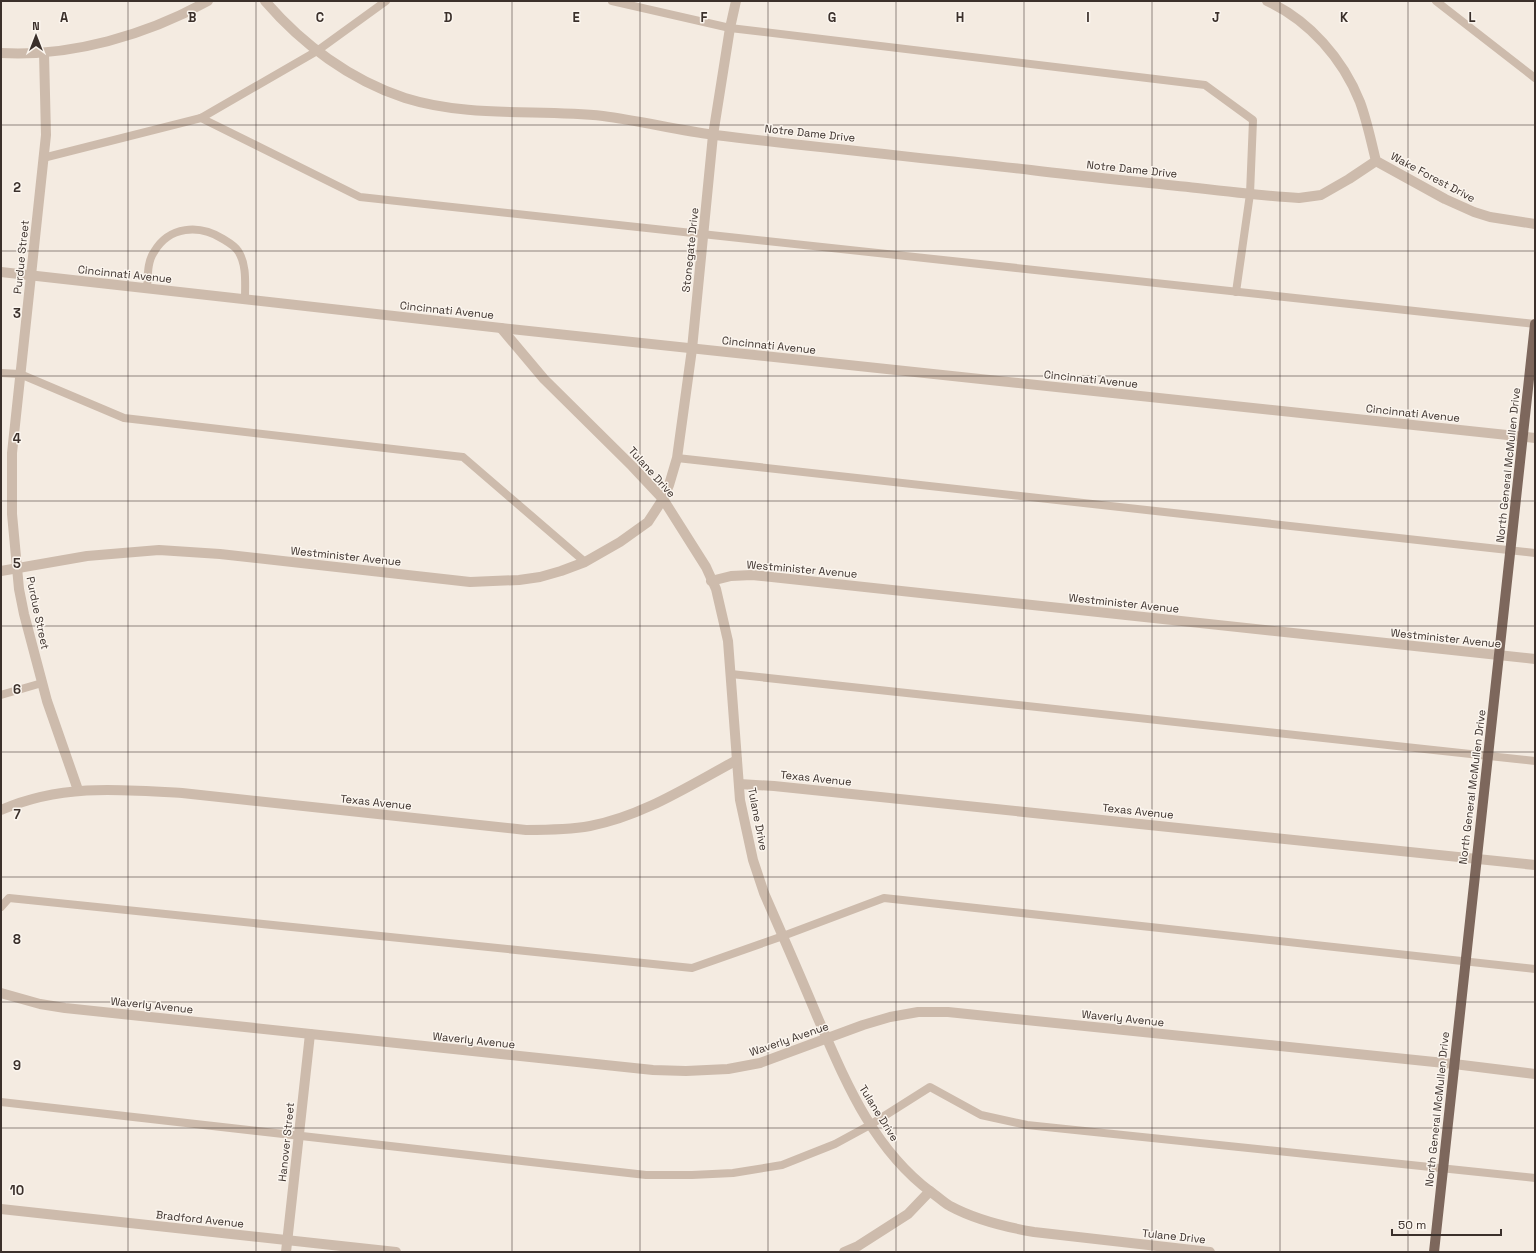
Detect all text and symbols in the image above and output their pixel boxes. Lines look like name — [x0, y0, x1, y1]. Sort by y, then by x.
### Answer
text: A — [60, 9, 69, 26]
text: B — [188, 9, 197, 26]
text: C — [316, 9, 324, 26]
text: D — [444, 9, 453, 26]
text: E — [572, 9, 580, 26]
text: F — [701, 9, 708, 26]
text: G — [828, 9, 836, 26]
text: H — [956, 9, 964, 26]
text: I — [1086, 9, 1090, 26]
text: J — [1212, 9, 1220, 26]
text: K — [1340, 9, 1349, 26]
text: L — [1468, 9, 1476, 26]
north arrow — [16, 16, 56, 56]
text: N — [32, 19, 40, 33]
street label: Notre Dame Drive — [764, 121, 856, 145]
street label: Wake Forest Drive — [1388, 149, 1478, 205]
street label: Notre Dame Drive — [1086, 157, 1178, 181]
text: 2 — [13, 179, 21, 196]
street label: Stonegate Drive — [679, 207, 701, 293]
street label: Purdue Street — [10, 219, 32, 295]
street label: Cincinnati Avenue — [77, 262, 173, 286]
street label: Cincinnati Avenue — [399, 298, 495, 322]
text: 3 — [13, 305, 21, 322]
street label: Cincinnati Avenue — [721, 333, 817, 357]
street label: Cincinnati Avenue — [1043, 367, 1139, 391]
street label: North General McMullen Drive — [1493, 387, 1523, 543]
street label: Cincinnati Avenue — [1365, 401, 1461, 425]
text: 4 — [13, 430, 21, 447]
street label: Tulane Drive — [625, 444, 679, 500]
street label: Westminister Avenue — [290, 543, 402, 569]
text: 5 — [13, 555, 21, 572]
street label: Westminister Avenue — [746, 557, 858, 581]
street label: Purdue Street — [23, 575, 53, 651]
street label: Westminister Avenue — [1068, 590, 1180, 616]
street label: Westminister Avenue — [1390, 625, 1502, 651]
text: 6 — [13, 681, 21, 698]
street label: North General McMullen Drive — [1456, 709, 1488, 865]
street label: Texas Avenue — [780, 767, 852, 789]
street label: Tulane Drive — [745, 786, 771, 852]
street label: Texas Avenue — [340, 791, 412, 813]
street label: Texas Avenue — [1102, 800, 1174, 822]
text: 7 — [13, 806, 21, 823]
text: 8 — [13, 931, 21, 948]
street label: Waverly Avenue — [110, 994, 194, 1016]
street label: Waverly Avenue — [1081, 1007, 1165, 1029]
street label: Waverly Avenue — [748, 1019, 830, 1059]
street label: Waverly Avenue — [432, 1029, 516, 1051]
street label: North General McMullen Drive — [1422, 1031, 1452, 1187]
text: 9 — [13, 1057, 21, 1074]
street label: Tulane Drive — [856, 1082, 902, 1144]
street label: Hanover Street — [275, 1102, 297, 1182]
text: 10 — [10, 1182, 24, 1199]
street label: Bradford Avenue — [155, 1207, 245, 1231]
scale bar — [1392, 1211, 1501, 1237]
text: 50 m — [1398, 1217, 1426, 1233]
street label: Tulane Drive — [1142, 1226, 1206, 1246]

